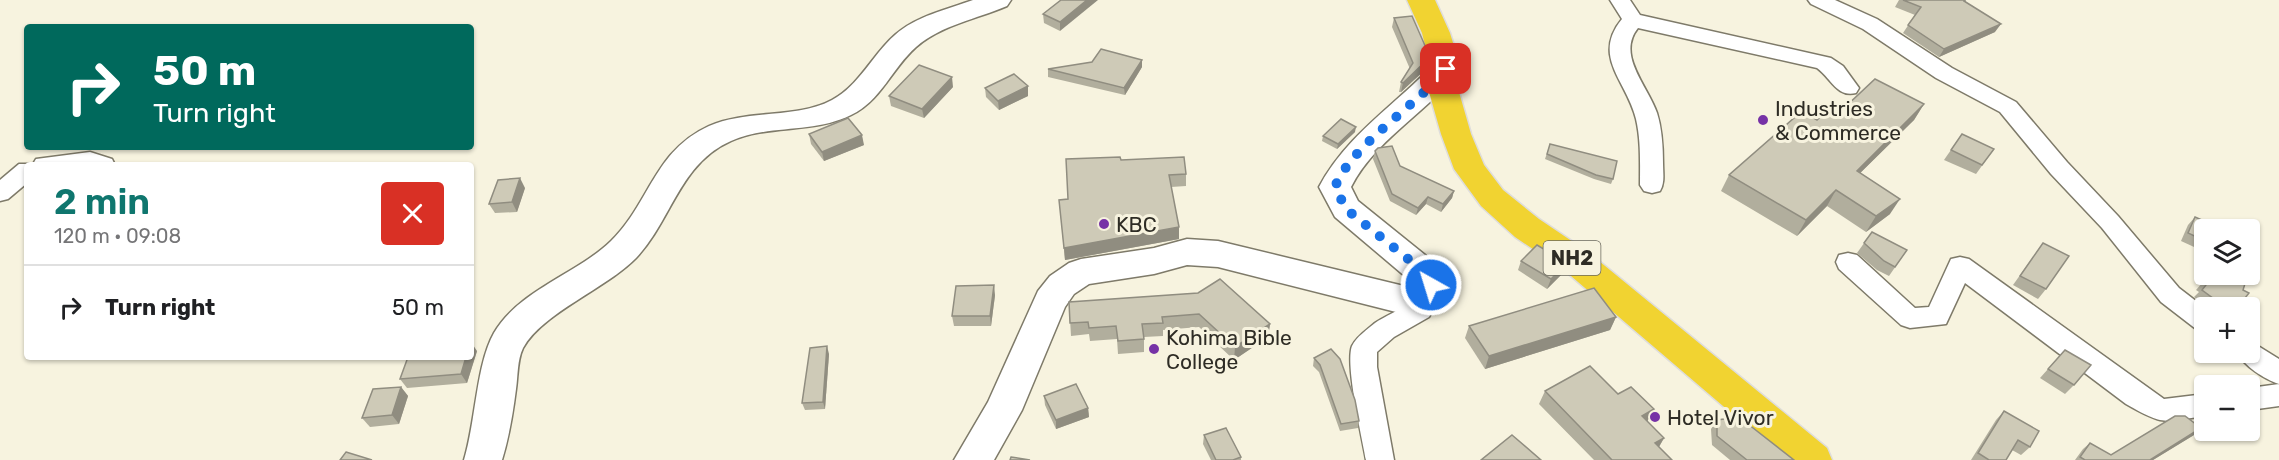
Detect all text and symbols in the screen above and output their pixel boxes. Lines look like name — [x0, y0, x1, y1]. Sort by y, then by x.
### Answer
pin — [1420, 43, 1471, 94]
text: 50 m — [153, 46, 256, 96]
icon: right — [54, 48, 132, 126]
icon: arrive — [1429, 52, 1462, 85]
place label: Industries & Commerce — [1775, 96, 1901, 145]
text: Turn right — [153, 97, 276, 129]
marker: Industries & Commerce — [1756, 113, 1770, 127]
text: 2 min — [54, 180, 150, 223]
button: close — [381, 182, 444, 245]
place label: KBC — [1116, 212, 1157, 237]
marker: KBC — [1097, 217, 1111, 231]
map controls — [2194, 219, 2260, 441]
button: layers — [2194, 219, 2260, 285]
text: 120 m · 09:08 — [54, 224, 181, 248]
road number: NH2 — [1544, 241, 1600, 275]
position arrow — [1399, 253, 1463, 317]
icon: right — [54, 291, 87, 324]
text: Turn right — [105, 294, 215, 321]
text: 50 m — [392, 294, 444, 321]
button: + — [2194, 297, 2260, 363]
place label: Kohima Bible College — [1166, 325, 1292, 374]
marker: Kohima Bible College — [1147, 342, 1161, 356]
button: − — [2194, 375, 2260, 441]
place label: Hotel Vivor — [1667, 405, 1774, 430]
marker: Hotel Vivor — [1648, 410, 1662, 424]

